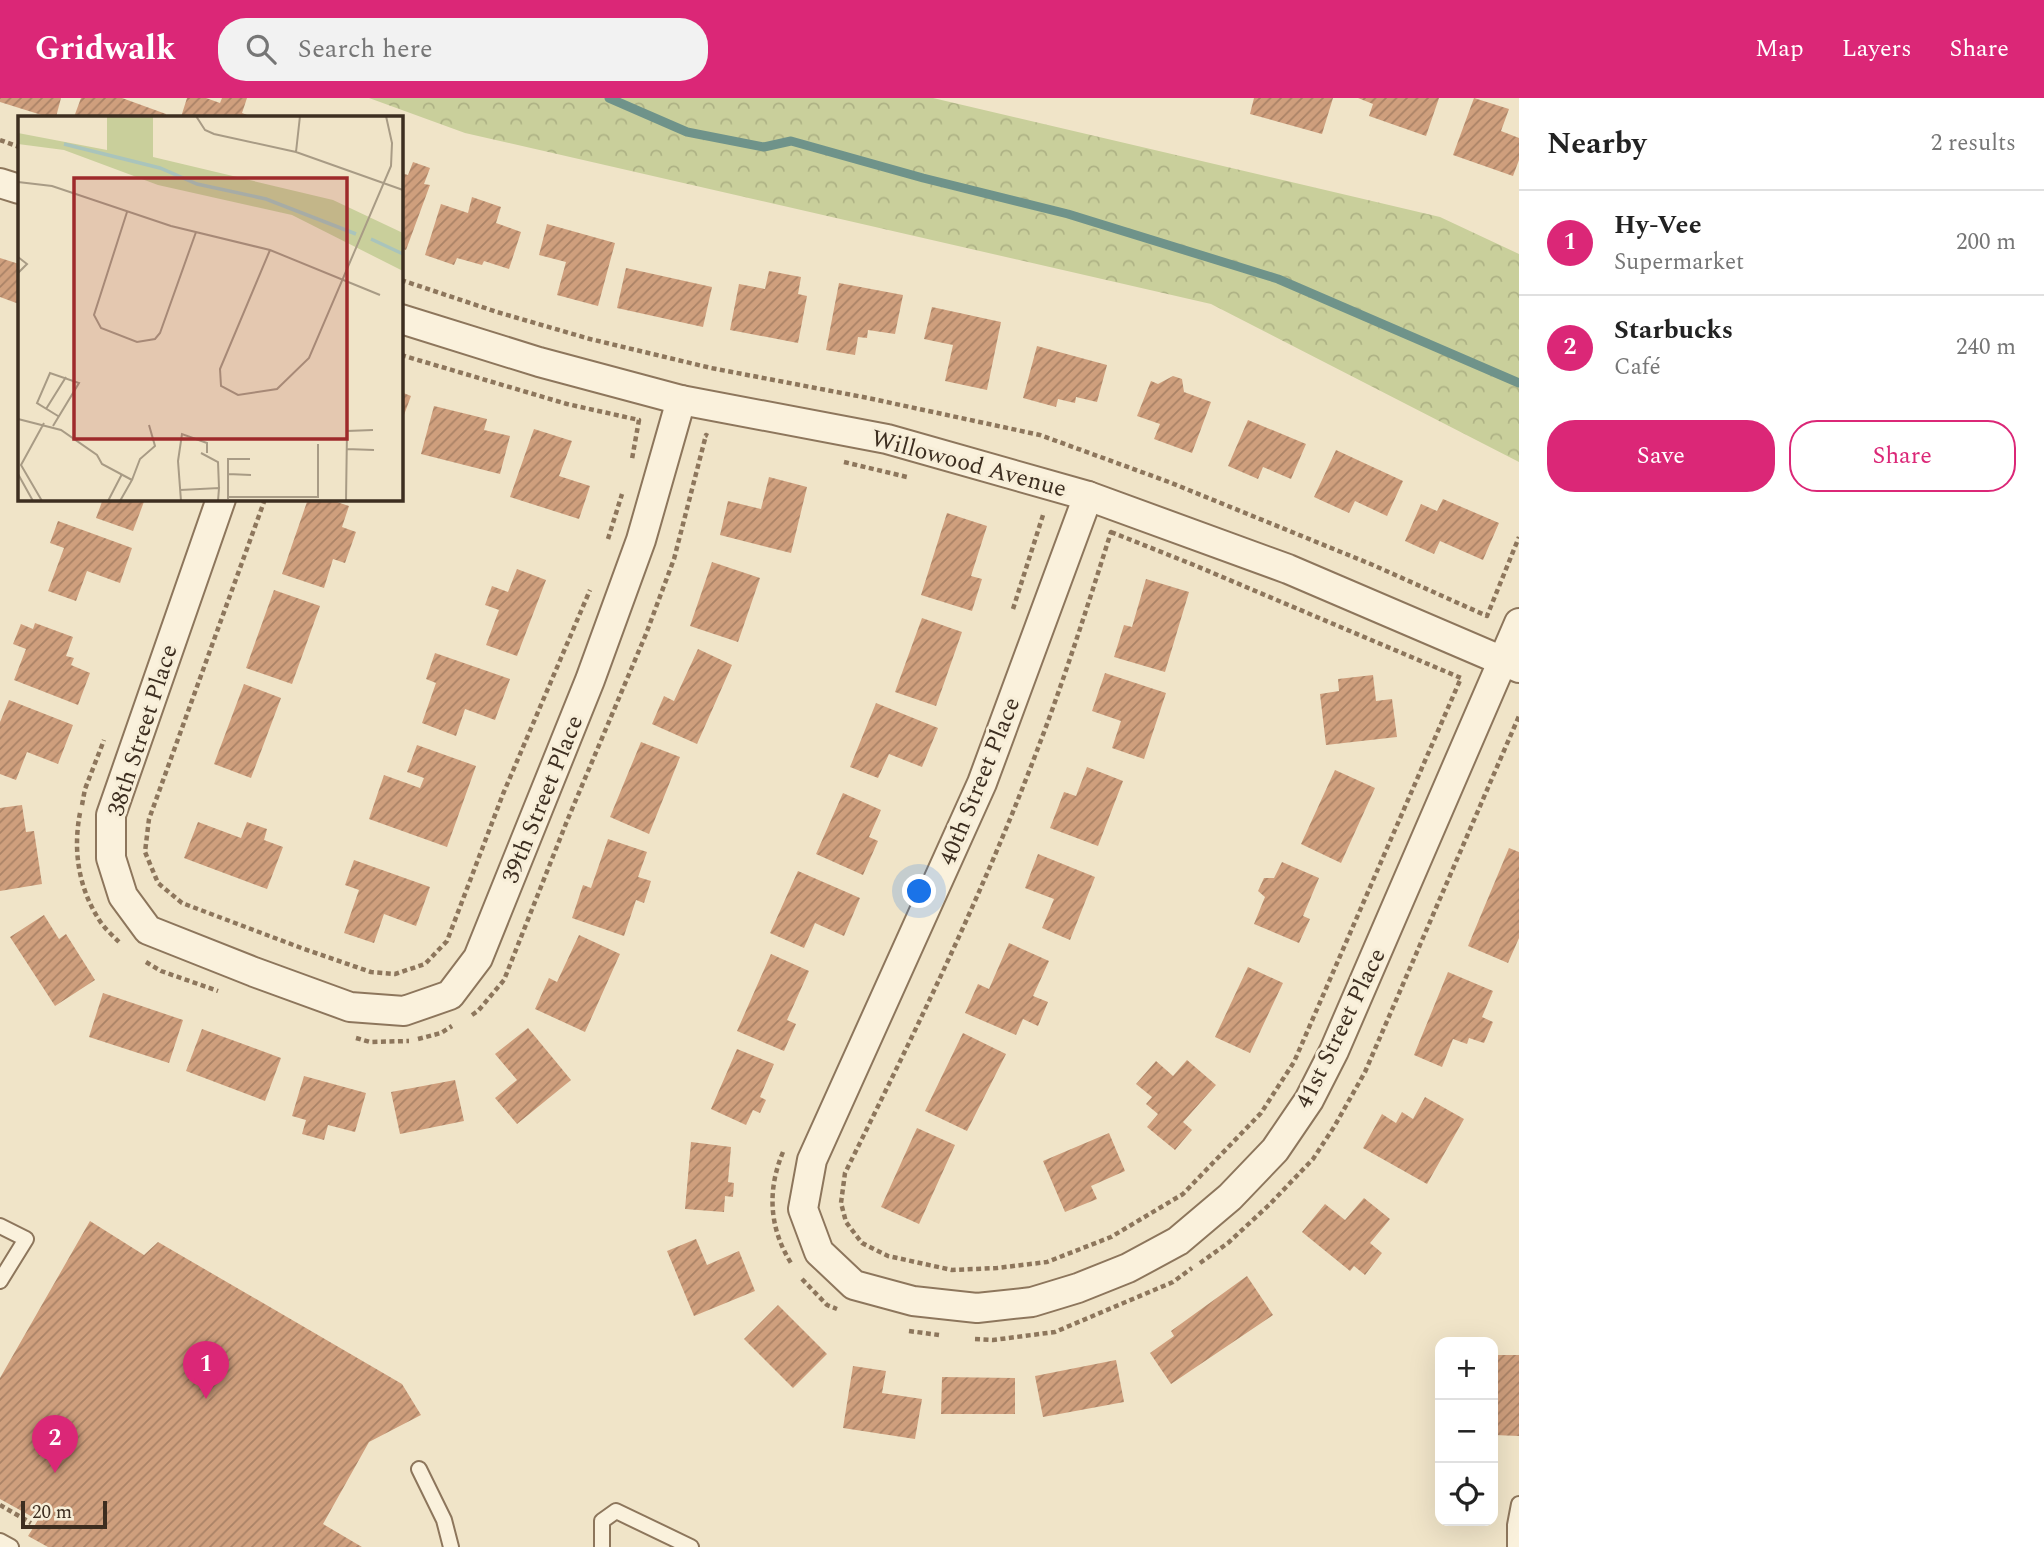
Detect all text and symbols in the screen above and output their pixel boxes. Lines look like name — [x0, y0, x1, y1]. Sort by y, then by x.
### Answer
search box — [218, 18, 708, 81]
text: Gridwalk — [35, 24, 176, 74]
text: Search here — [298, 29, 433, 69]
icon: search — [242, 30, 280, 68]
text: Map — [1755, 31, 1804, 67]
text: Layers — [1842, 31, 1912, 67]
text: Share — [1950, 31, 2009, 67]
inset map — [18, 116, 402, 500]
text: Nearby — [1547, 121, 1646, 167]
text: 2 results — [1931, 126, 2016, 161]
text: Hy-Vee — [1614, 205, 1702, 245]
text: 1 — [1564, 225, 1576, 260]
text: 200 m — [1956, 225, 2016, 260]
text: Supermarket — [1614, 245, 1744, 280]
text: Starbucks — [1614, 310, 1733, 350]
text: 2 — [1564, 330, 1576, 365]
text: 240 m — [1956, 330, 2016, 365]
text: Café — [1614, 350, 1661, 385]
button: Save — [1547, 420, 1775, 492]
button: Share — [1789, 420, 2016, 492]
street label: Willowood Avenue — [867, 421, 1070, 507]
street label: 38th Street Place — [98, 640, 188, 821]
street label: 40th Street Place — [930, 692, 1030, 871]
street label: 39th Street Place — [493, 710, 593, 889]
your location — [902, 874, 936, 908]
street label: 41st Street Place — [1286, 942, 1395, 1115]
map controls — [1435, 1337, 1498, 1526]
button: + — [1435, 1337, 1498, 1400]
pin: 1 — [183, 1341, 229, 1399]
button: − — [1435, 1400, 1498, 1463]
pin: 2 — [32, 1415, 78, 1473]
button: locate — [1435, 1463, 1498, 1526]
scale bar — [21, 1498, 107, 1530]
text: 20 m — [32, 1498, 72, 1527]

